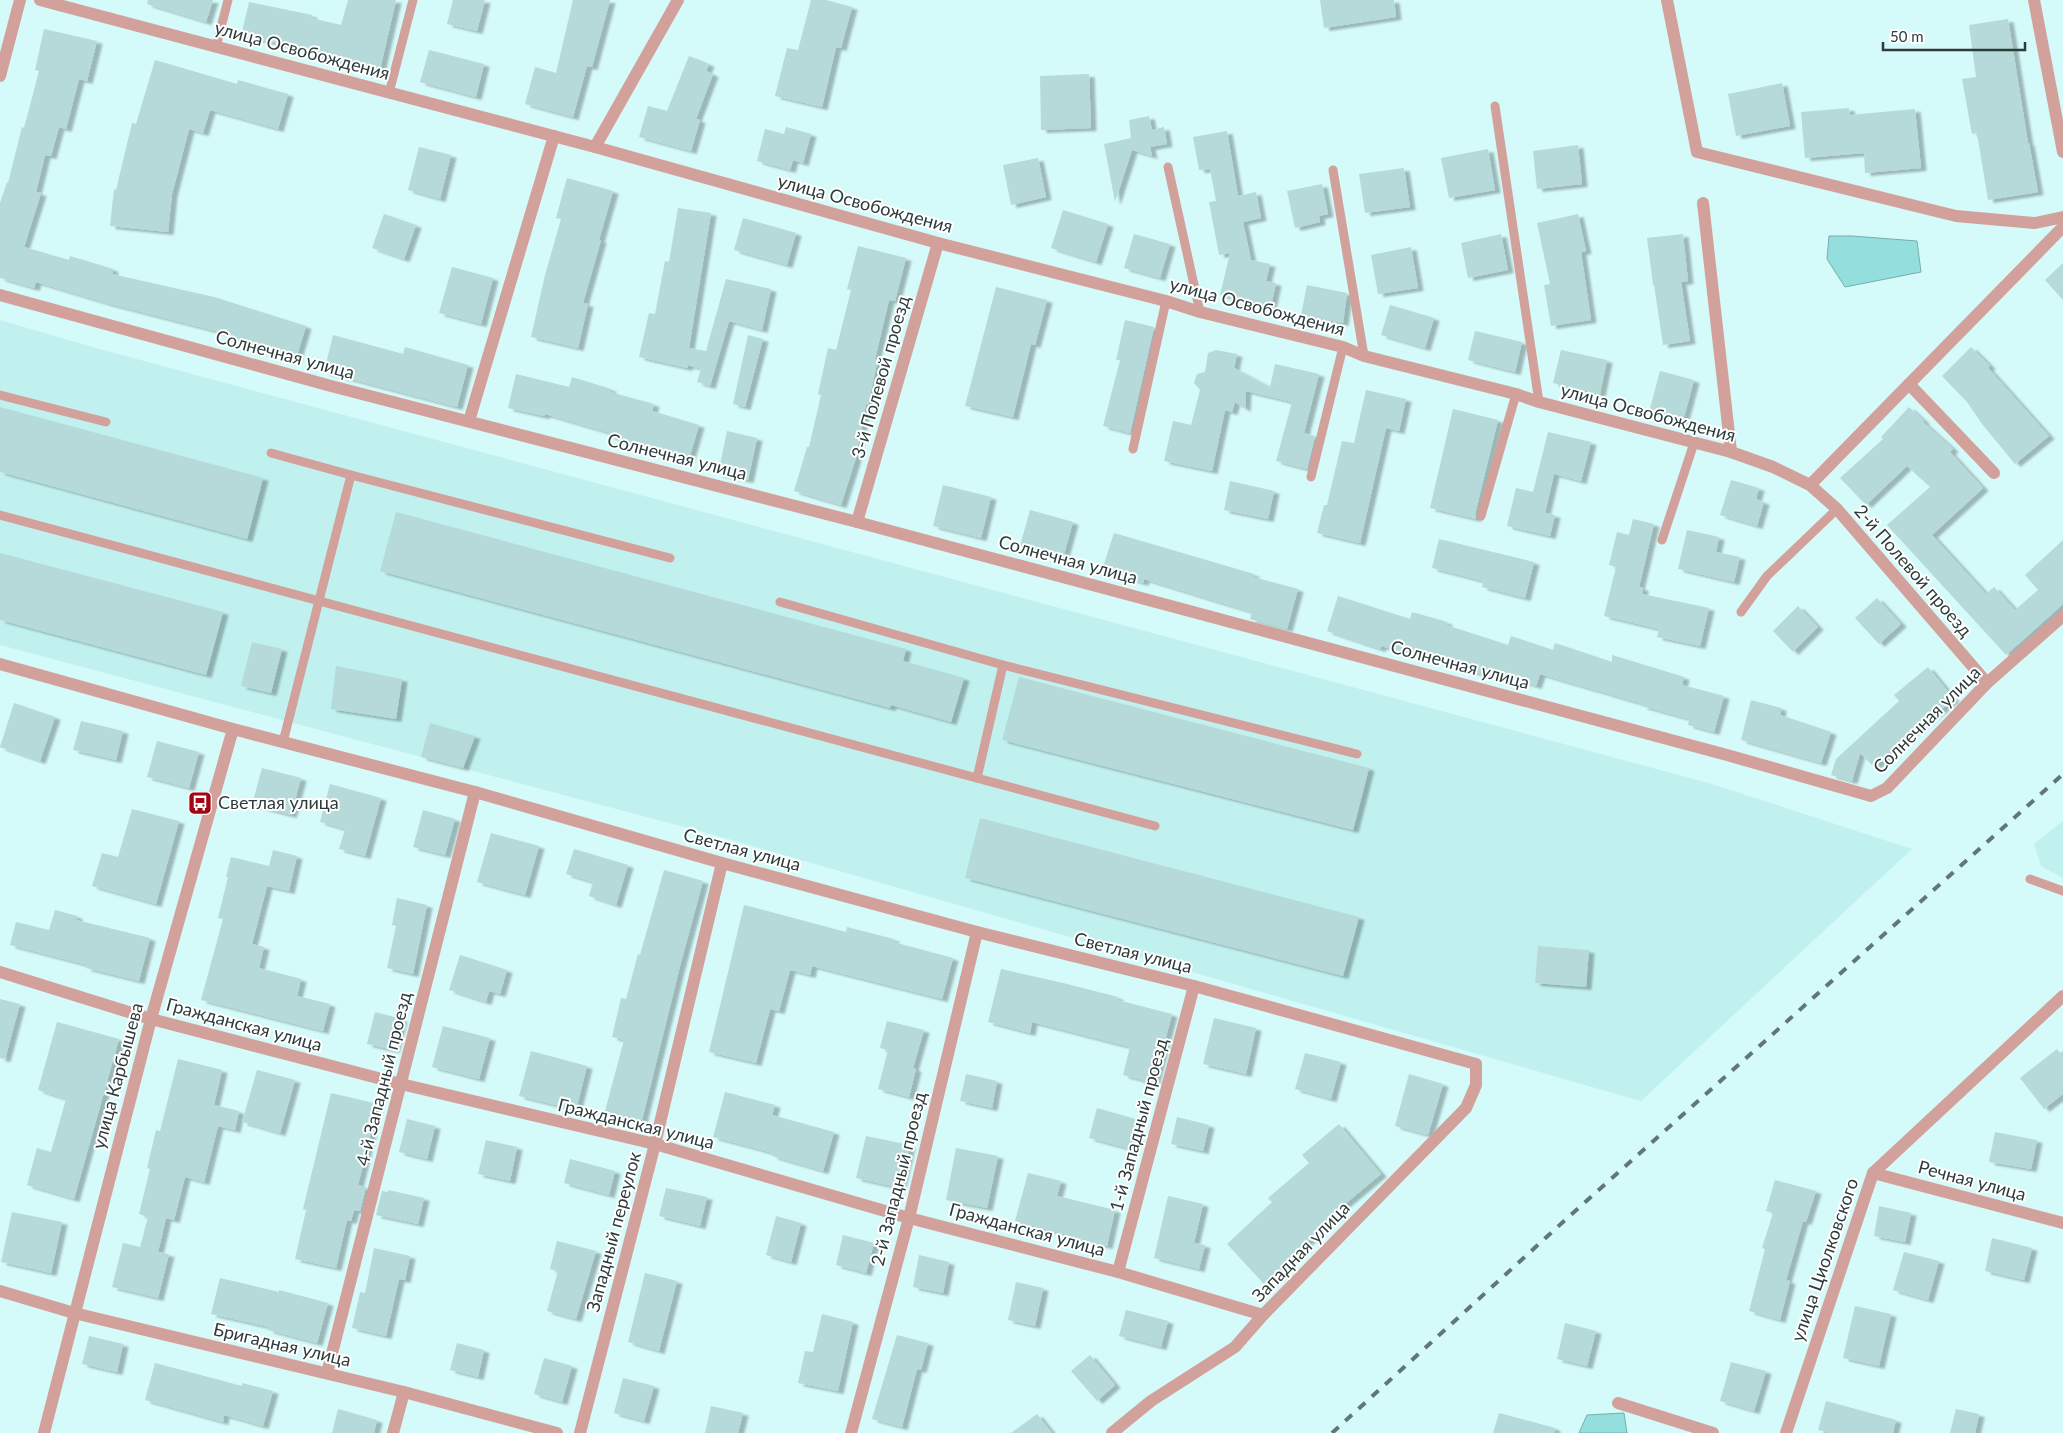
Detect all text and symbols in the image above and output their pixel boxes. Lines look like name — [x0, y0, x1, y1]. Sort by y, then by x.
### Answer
street label: улица Освобождения — [212, 16, 392, 84]
scale bar — [1883, 20, 2026, 52]
text: 50 m — [1890, 27, 1924, 45]
street label: улица Освобождения — [775, 169, 955, 237]
street label: улица Освобождения — [1167, 272, 1347, 340]
street label: 3-й Полевой проезд — [846, 293, 914, 461]
street label: Солнечная улица — [213, 325, 357, 383]
street label: улица Освобождения — [1558, 378, 1738, 446]
street label: Солнечная улица — [605, 428, 749, 484]
street label: 2-й Полевой проезд — [1850, 500, 1977, 641]
street label: Солнечная улица — [996, 530, 1140, 588]
street label: Солнечная улица — [1388, 635, 1532, 693]
street label: Солнечная улица — [1868, 661, 1985, 778]
bus stop icon: Светлая улица — [187, 790, 213, 816]
place label: Светлая улица — [218, 791, 339, 813]
street label: Светлая улица — [681, 823, 803, 875]
street label: Светлая улица — [1072, 927, 1194, 977]
street label: 4-й Западный проезд — [351, 989, 415, 1168]
street label: Гражданская улица — [164, 993, 325, 1055]
street label: улица Карбышева — [87, 1000, 147, 1151]
street label: 1-й Западный проезд — [1104, 1036, 1172, 1214]
street label: 2-й Западный проезд — [866, 1089, 930, 1268]
street label: Гражданская улица — [556, 1093, 717, 1153]
street label: Западный переулок — [581, 1149, 645, 1314]
street label: Речная улица — [1916, 1155, 2029, 1205]
street label: улица Циолковского — [1786, 1175, 1862, 1344]
street label: Западная улица — [1247, 1197, 1354, 1306]
street label: Гражданская улица — [947, 1198, 1108, 1260]
street label: Бригадная улица — [211, 1317, 353, 1371]

